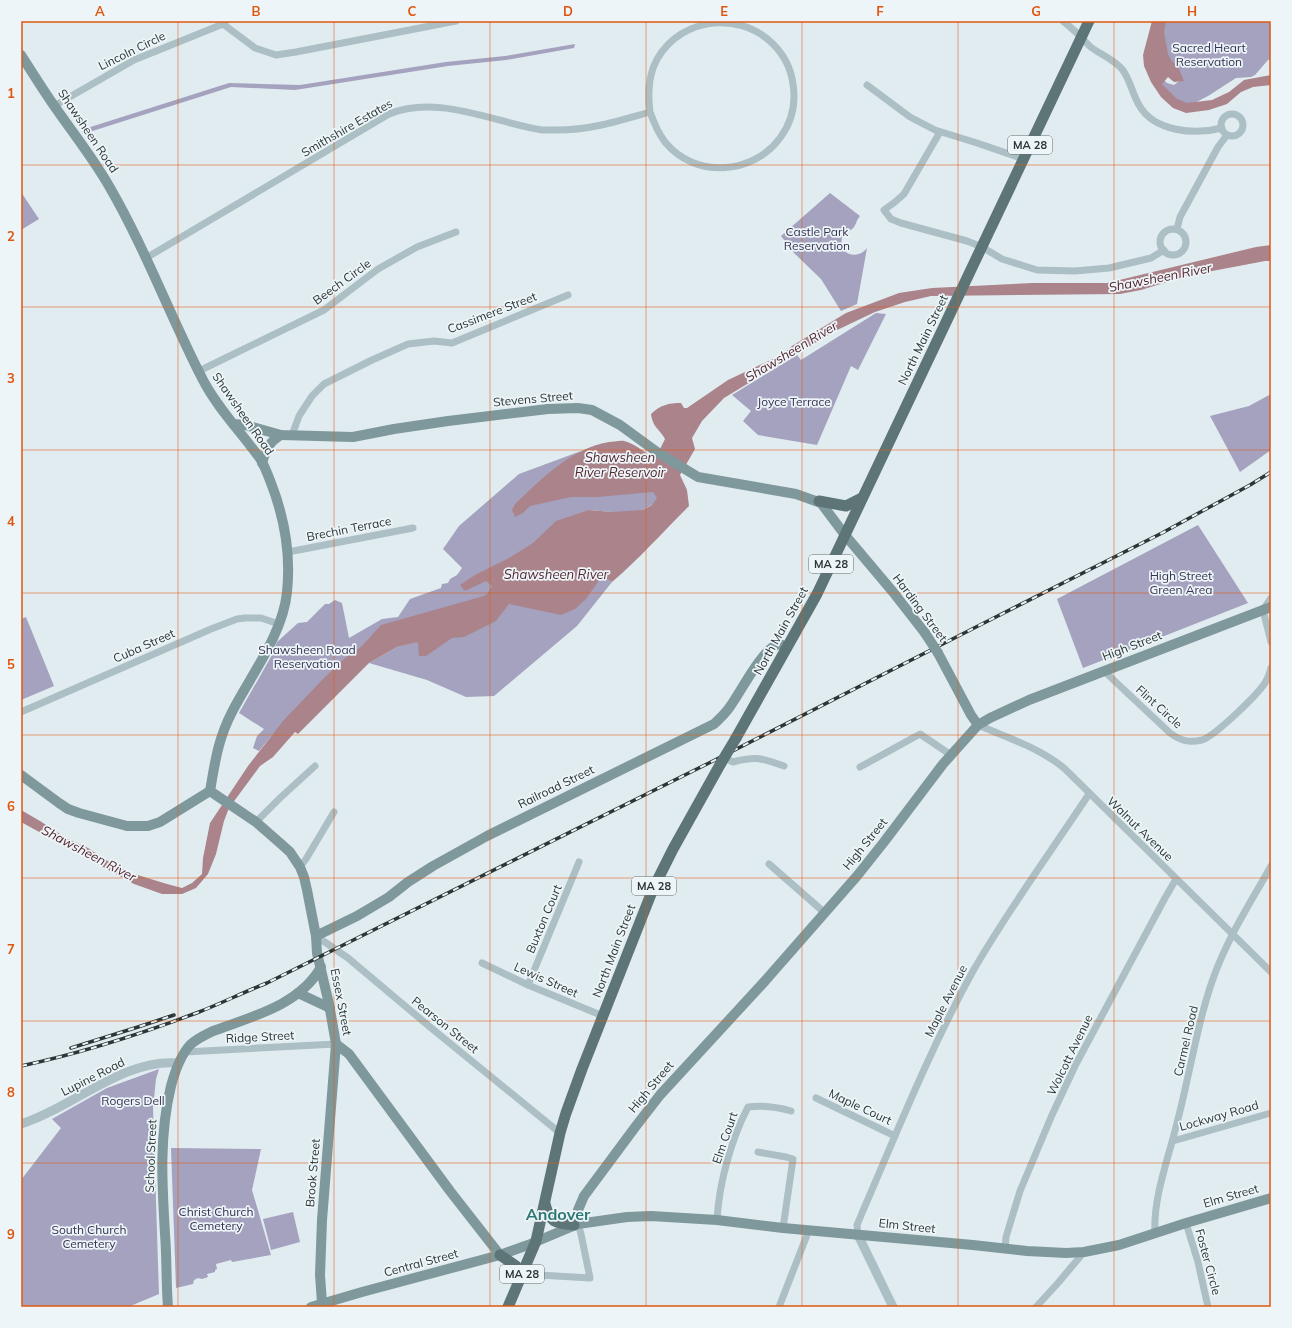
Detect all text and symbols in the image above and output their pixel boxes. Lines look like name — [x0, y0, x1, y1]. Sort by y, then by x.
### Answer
text: A — [95, 3, 105, 19]
text: B — [252, 3, 261, 19]
text: C — [408, 3, 417, 19]
text: D — [563, 3, 573, 19]
text: E — [720, 3, 728, 19]
text: F — [876, 3, 884, 19]
text: G — [1031, 3, 1041, 19]
text: H — [1187, 3, 1197, 19]
street label: Lincoln Circle — [96, 28, 168, 73]
park label: Sacred Heart Reservation — [1172, 40, 1246, 69]
text: 1 — [7, 85, 15, 101]
street label: Shawsheen Road — [55, 86, 122, 175]
street label: Smithshire Estates — [299, 95, 395, 160]
road number: MA 28 — [1008, 136, 1052, 154]
park label: Castle Park Reservation — [784, 224, 850, 253]
text: 2 — [7, 228, 15, 244]
street label: Beech Circle — [310, 256, 374, 308]
water label: Shawsheen River — [1107, 259, 1214, 295]
street label: Cassimere Street — [445, 289, 538, 336]
street label: North Main Street — [894, 292, 951, 387]
water label: Shawsheen River — [742, 317, 841, 385]
street label: Shawsheen Road — [209, 369, 278, 458]
text: 3 — [7, 370, 15, 386]
street label: Stevens Street — [492, 388, 574, 409]
park label: Joyce Terrace — [757, 394, 831, 409]
water label: Shawsheen River Reservoir — [575, 449, 667, 480]
text: 4 — [7, 513, 15, 529]
street label: Brechin Terrace — [305, 513, 393, 544]
road number: MA 28 — [809, 555, 853, 573]
water label: Shawsheen River — [504, 566, 610, 582]
park label: High Street Green Area — [1149, 568, 1213, 597]
street label: Harding Street — [890, 571, 951, 645]
street label: North Main Street — [750, 584, 811, 677]
street label: Cuba Street — [111, 625, 177, 666]
street label: High Street — [1100, 627, 1164, 664]
park label: Shawsheen Road Reservation — [258, 642, 356, 671]
text: 5 — [7, 656, 15, 672]
street label: Flint Circle — [1133, 682, 1186, 731]
street label: Railroad Street — [515, 762, 596, 811]
street label: Walnut Avenue — [1104, 793, 1176, 864]
text: 6 — [7, 798, 15, 814]
street label: High Street — [839, 815, 890, 873]
water label: Shawsheen River — [39, 821, 140, 885]
road number: MA 28 — [632, 877, 676, 895]
street label: Buxton Court — [522, 882, 565, 955]
street label: North Main Street — [589, 902, 638, 1000]
text: 7 — [7, 941, 15, 957]
street label: Lewis Street — [512, 959, 581, 1000]
street label: Maple Avenue — [921, 962, 970, 1039]
street label: Essex Street — [328, 967, 355, 1037]
street label: Pearson Street — [409, 993, 482, 1056]
street label: Carmel Road — [1170, 1004, 1201, 1078]
street label: Wolcott Avenue — [1043, 1012, 1096, 1098]
street label: Ridge Street — [225, 1027, 295, 1046]
street label: Lupine Road — [58, 1054, 127, 1099]
street label: High Street — [625, 1058, 676, 1115]
text: 8 — [7, 1084, 15, 1100]
street label: Maple Court — [826, 1085, 894, 1128]
park label: Rogers Dell — [101, 1093, 165, 1108]
street label: Lockway Road — [1178, 1097, 1260, 1134]
street label: Elm Court — [709, 1110, 740, 1166]
street label: School Street — [142, 1119, 159, 1193]
street label: Brook Street — [302, 1138, 323, 1208]
street label: Elm Street — [1202, 1180, 1260, 1211]
park label: Christ Church Cemetery — [178, 1204, 254, 1233]
district label: Andover — [526, 1204, 591, 1224]
street label: Elm Street — [878, 1215, 936, 1236]
park label: South Church Cemetery — [51, 1222, 127, 1251]
text: 9 — [7, 1226, 15, 1242]
street label: Foster Circle — [1192, 1227, 1225, 1297]
street label: Central Street — [382, 1245, 460, 1280]
road number: MA 28 — [500, 1265, 544, 1283]

